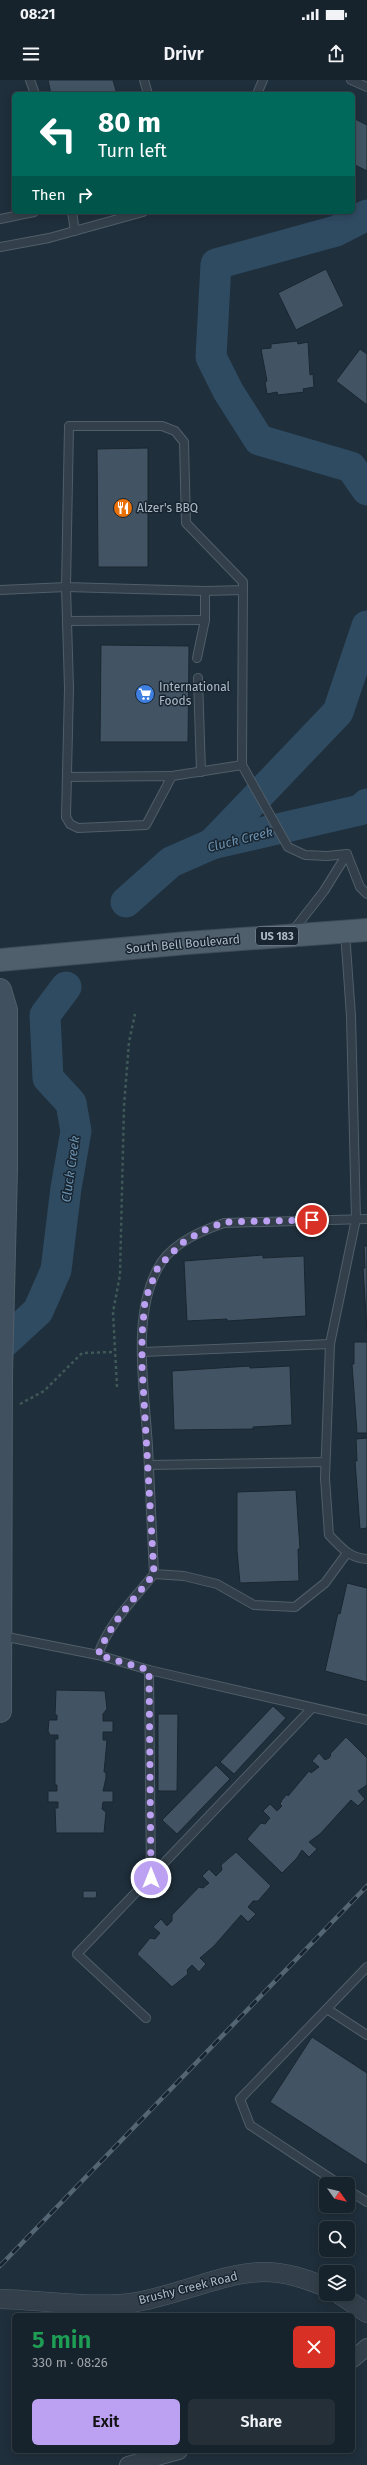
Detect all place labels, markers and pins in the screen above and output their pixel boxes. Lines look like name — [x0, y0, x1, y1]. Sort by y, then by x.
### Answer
restaurant icon: Alzer's BBQ — [112, 497, 134, 519]
place label: Alzer's BBQ — [137, 501, 198, 515]
place label: International Foods — [159, 680, 231, 708]
supermarket icon: International Foods — [134, 683, 156, 705]
pin — [295, 1203, 329, 1237]

